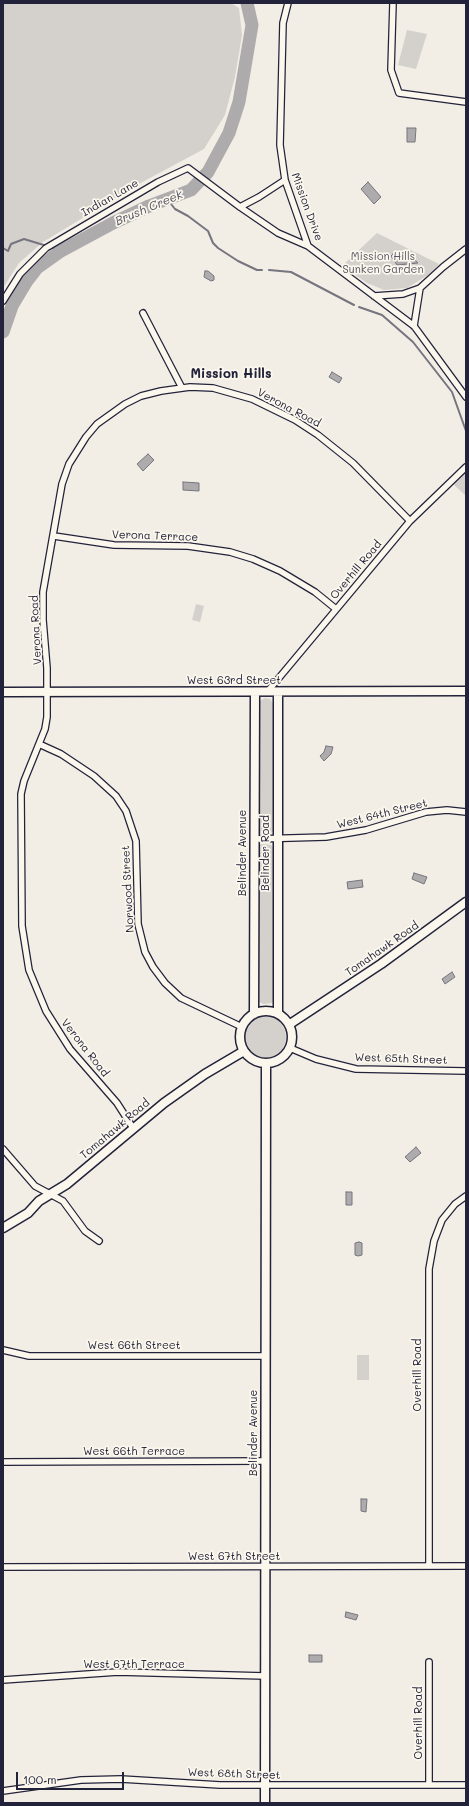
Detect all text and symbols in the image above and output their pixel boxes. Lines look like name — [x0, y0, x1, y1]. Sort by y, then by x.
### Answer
street label: Mission Drive — [289, 171, 325, 243]
street label: Indian Lane — [79, 176, 141, 220]
water label: Brush Creek — [113, 187, 185, 229]
park label: Mission Hills Sunken Garden — [343, 250, 423, 276]
district label: Mission Hills — [191, 366, 271, 382]
street label: Verona Road — [255, 386, 323, 430]
street label: Verona Terrace — [112, 528, 198, 544]
street label: Overhill Road — [328, 538, 384, 602]
street label: Verona Road — [28, 595, 44, 665]
street label: West 63rd Street — [187, 674, 281, 688]
street label: West 64th Street — [335, 796, 429, 832]
street label: Belinder Avenue — [236, 810, 250, 896]
street label: Belinder Road — [259, 815, 273, 891]
street label: Norwood Street — [119, 845, 137, 933]
street label: Tomahawk Road — [343, 919, 421, 979]
street label: Verona Road — [58, 1016, 112, 1080]
street label: West 65th Street — [354, 1051, 448, 1067]
street label: Tomahawk Road — [78, 1096, 152, 1162]
street label: West 66th Street — [87, 1339, 181, 1353]
street label: Overhill Road — [411, 1339, 425, 1411]
street label: Belinder Avenue — [247, 1390, 261, 1476]
street label: West 66th Terrace — [83, 1445, 185, 1459]
street label: West 67th Street — [188, 1550, 280, 1564]
street label: West 67th Terrace — [83, 1658, 185, 1672]
street label: Overhill Road — [412, 1687, 426, 1759]
scale bar — [18, 1764, 126, 1790]
street label: West 68th Street — [187, 1766, 281, 1782]
text: 100 m — [23, 1771, 57, 1787]

